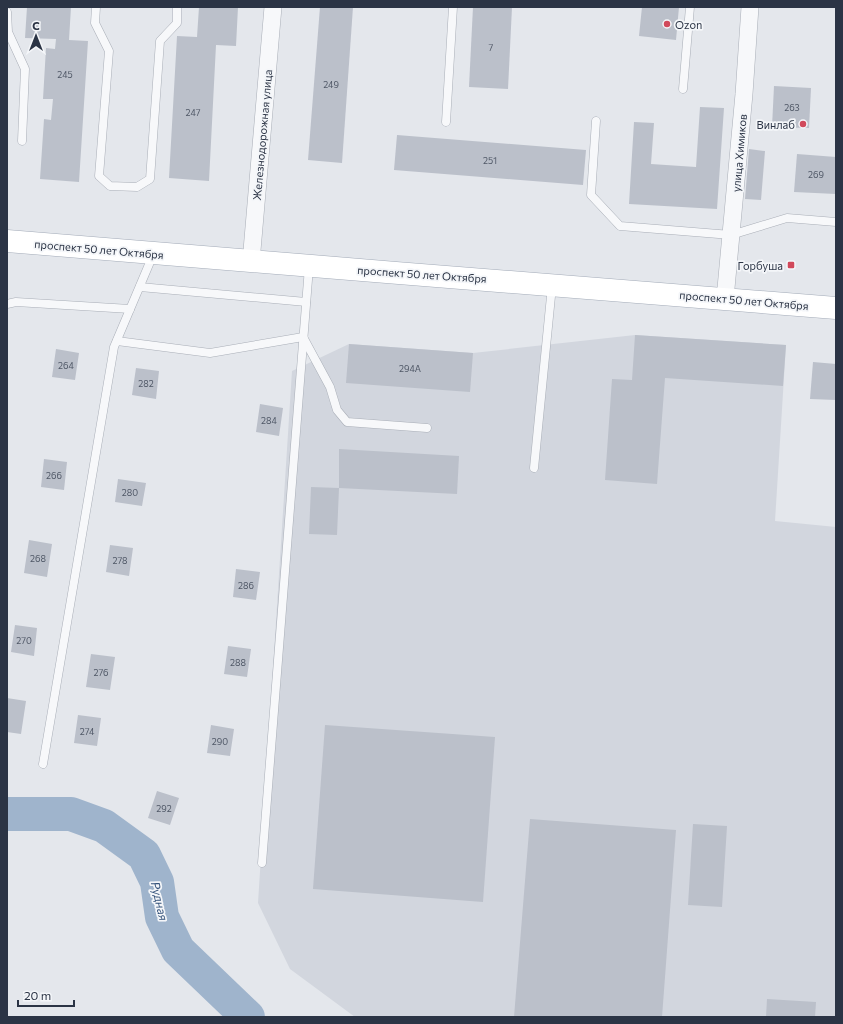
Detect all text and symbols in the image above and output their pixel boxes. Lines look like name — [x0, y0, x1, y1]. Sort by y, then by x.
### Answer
north arrow — [16, 16, 56, 56]
place label: Ozon — [675, 18, 702, 31]
text: С — [32, 19, 40, 32]
marker: Ozon — [662, 19, 672, 29]
house number: 7 — [489, 42, 494, 53]
house number: 245 — [57, 69, 73, 80]
street label: Железнодорожная улица — [250, 69, 274, 201]
house number: 249 — [323, 79, 339, 90]
house number: 263 — [784, 102, 800, 113]
house number: 247 — [186, 107, 201, 118]
street label: улица Химиков — [729, 113, 749, 192]
place label: Винлаб — [757, 118, 795, 131]
marker: Винлаб — [798, 119, 808, 129]
house number: 251 — [483, 155, 497, 166]
house number: 269 — [808, 169, 824, 180]
street label: проспект 50 лет Октября — [34, 237, 164, 261]
place label: Горбуша — [738, 259, 783, 272]
marker: Горбуша — [786, 260, 796, 270]
street label: проспект 50 лет Октября — [357, 263, 487, 285]
street label: проспект 50 лет Октября — [679, 288, 809, 312]
house number: 264 — [58, 360, 75, 371]
house number: 294А — [399, 363, 421, 374]
house number: 282 — [138, 378, 154, 389]
house number: 284 — [261, 415, 278, 426]
house number: 266 — [46, 470, 62, 481]
house number: 280 — [122, 487, 138, 498]
house number: 268 — [30, 553, 46, 564]
house number: 278 — [112, 555, 128, 566]
house number: 286 — [238, 580, 254, 591]
house number: 270 — [16, 635, 32, 646]
house number: 288 — [230, 657, 246, 668]
house number: 276 — [93, 667, 109, 678]
house number: 274 — [80, 726, 95, 737]
house number: 290 — [212, 736, 228, 747]
house number: 292 — [156, 803, 172, 814]
water label: Рудная — [149, 880, 171, 922]
scale bar — [18, 982, 74, 1008]
text: 20 m — [24, 988, 51, 1002]

